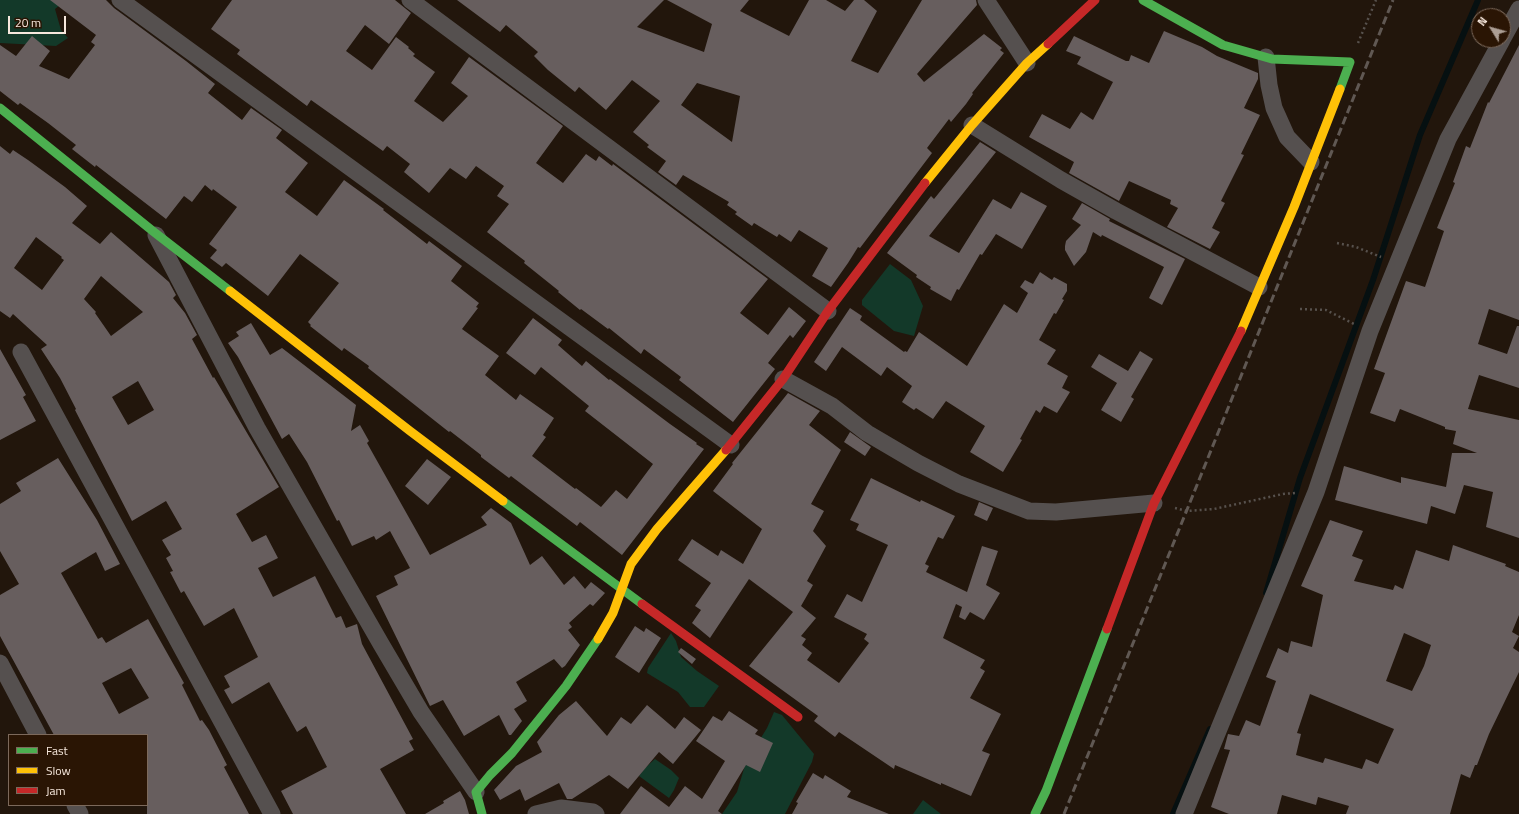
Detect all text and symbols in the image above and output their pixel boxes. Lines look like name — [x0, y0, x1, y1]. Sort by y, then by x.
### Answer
scale bar — [10, 8, 68, 34]
north arrow — [1471, 8, 1511, 48]
text: 20 m — [15, 13, 41, 32]
text: N — [1474, 14, 1491, 29]
legend — [8, 734, 148, 806]
text: Fast — [46, 741, 68, 760]
text: Slow — [46, 761, 71, 780]
text: Jam — [46, 781, 66, 800]

